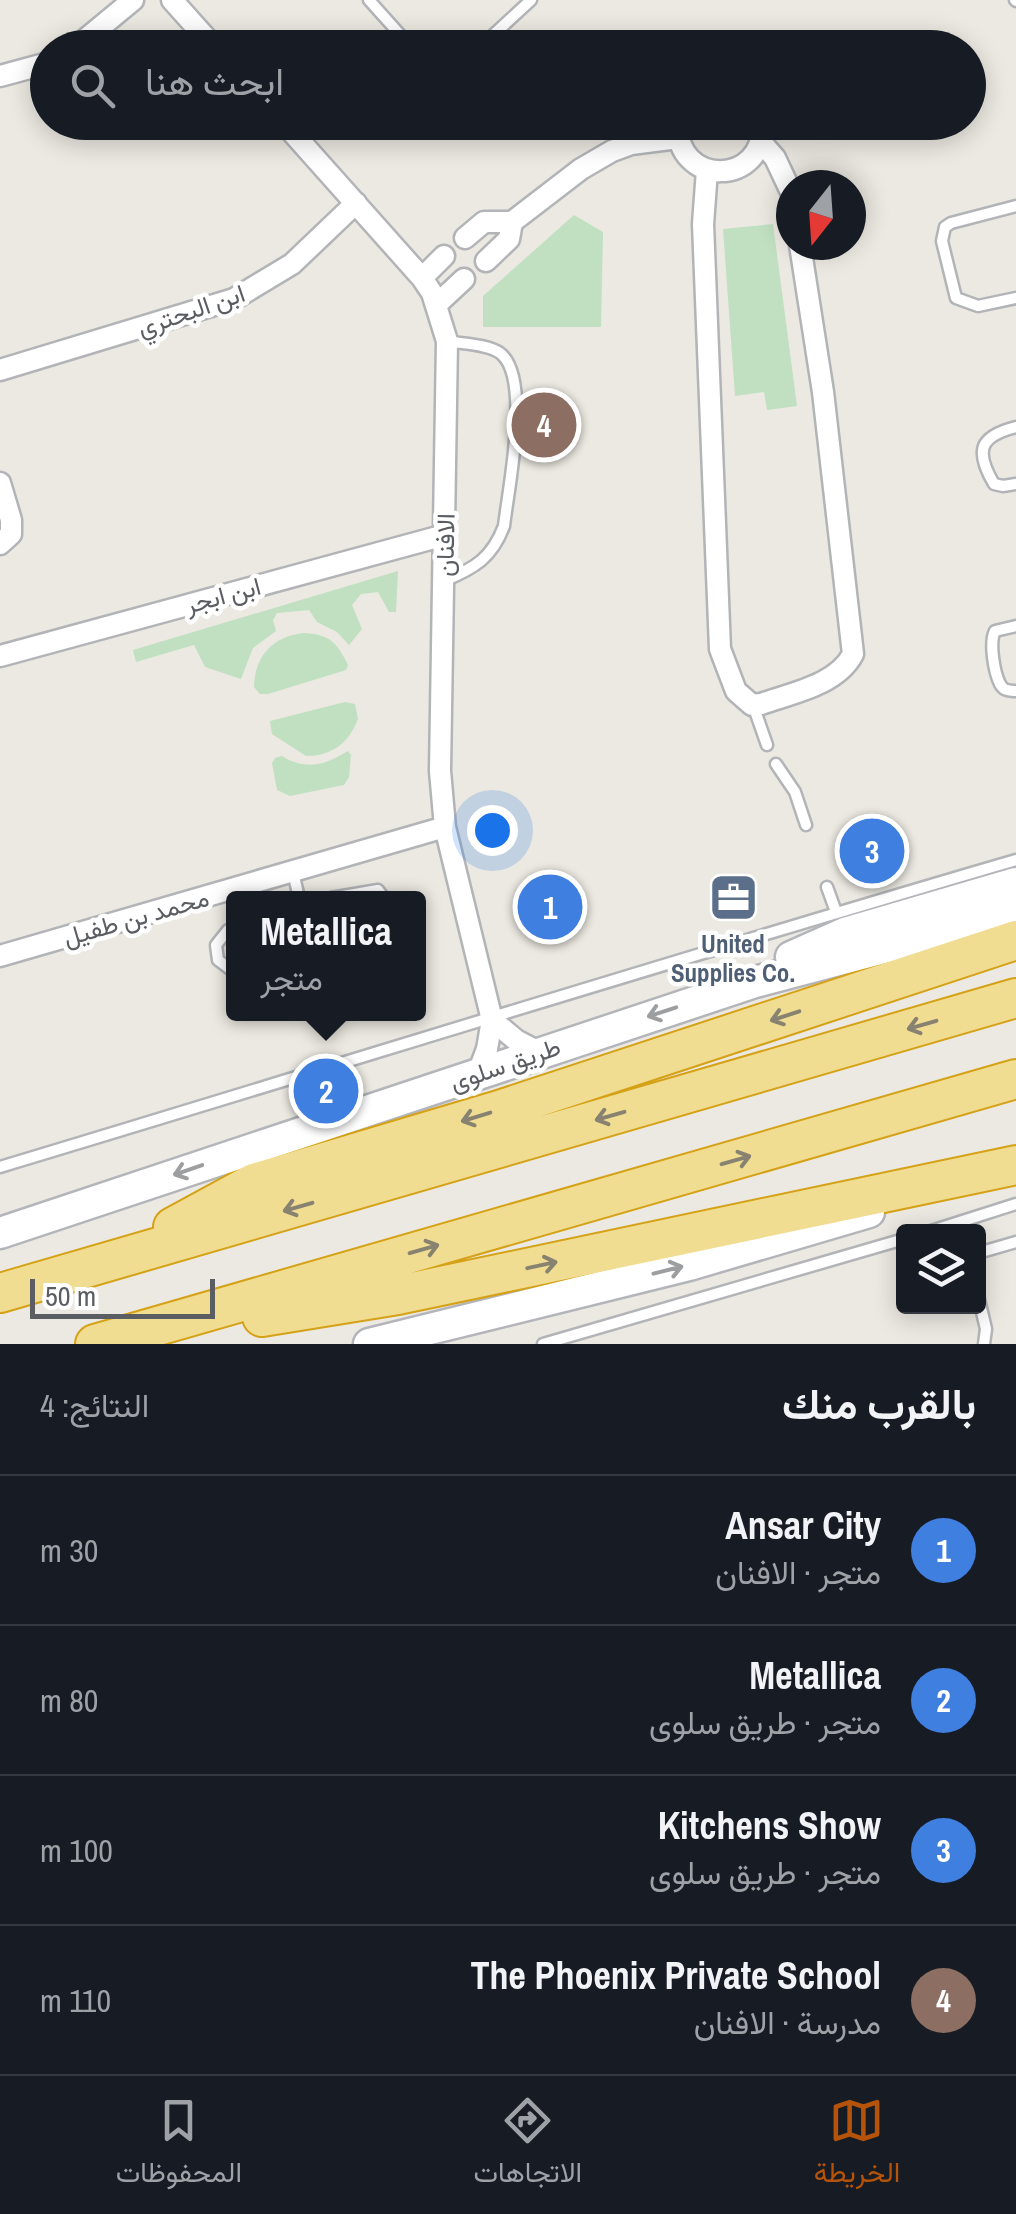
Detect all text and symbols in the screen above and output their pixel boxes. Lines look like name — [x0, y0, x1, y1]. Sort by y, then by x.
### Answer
search box — [30, 30, 986, 140]
text: ابحث هنا — [145, 56, 284, 107]
icon: search — [65, 58, 120, 113]
north arrow — [776, 170, 866, 260]
street label: ابن البحتري — [133, 276, 251, 348]
pin: 4 — [512, 388, 576, 462]
street label: الافنان — [427, 513, 463, 577]
street label: ابن ابجر — [181, 569, 264, 622]
your location — [467, 805, 518, 856]
pin: 3 — [840, 814, 904, 888]
pin: 1 — [518, 870, 582, 944]
office icon: United Supplies Co. — [707, 872, 759, 924]
street label: محمد بن طفيل — [59, 880, 213, 954]
popup — [226, 891, 426, 1021]
text: Metallica — [260, 906, 392, 957]
place label: United Supplies Co. — [671, 927, 795, 990]
text: متجر — [260, 957, 323, 1000]
one-way arrow — [647, 1004, 679, 1022]
one-way arrow — [770, 1008, 801, 1026]
one-way arrow — [907, 1017, 939, 1035]
street label: طريق سلوى — [445, 1029, 565, 1099]
pin: 2 — [294, 1054, 358, 1128]
one-way arrow — [595, 1108, 627, 1126]
one-way arrow — [460, 1109, 492, 1127]
one-way arrow — [720, 1149, 751, 1168]
one-way arrow — [173, 1163, 204, 1181]
one-way arrow — [283, 1199, 315, 1217]
map controls — [896, 1224, 986, 1314]
button: layers — [896, 1224, 986, 1314]
one-way arrow — [408, 1239, 439, 1258]
one-way arrow — [525, 1254, 557, 1273]
one-way arrow — [651, 1260, 683, 1278]
scale bar — [30, 1274, 215, 1318]
text: 50 m — [45, 1277, 96, 1315]
text: بالقرب منك — [782, 1376, 976, 1432]
text: النتائج: 4 — [40, 1384, 149, 1427]
text: Ansar City — [725, 1500, 881, 1551]
text: 30 m — [40, 1529, 98, 1572]
text: 1 — [936, 1529, 951, 1572]
text: متجر · الافنان — [715, 1551, 881, 1594]
text: Metallica — [749, 1650, 881, 1701]
text: 80 m — [40, 1679, 98, 1722]
text: 2 — [936, 1679, 951, 1722]
text: متجر · طريق سلوى — [649, 1701, 881, 1744]
text: Kitchens Show — [658, 1800, 881, 1851]
text: 100 m — [40, 1829, 113, 1872]
text: 3 — [936, 1829, 951, 1872]
text: متجر · طريق سلوى — [649, 1851, 881, 1894]
text: The Phoenix Private School — [471, 1950, 881, 2001]
text: 110 m — [40, 1979, 111, 2022]
text: 4 — [936, 1979, 951, 2022]
text: مدرسة · الافنان — [694, 2001, 881, 2044]
tab: المحفوظات — [116, 2093, 242, 2197]
tab: الاتجاهات — [473, 2093, 582, 2197]
tab: الخريطة — [814, 2093, 900, 2197]

